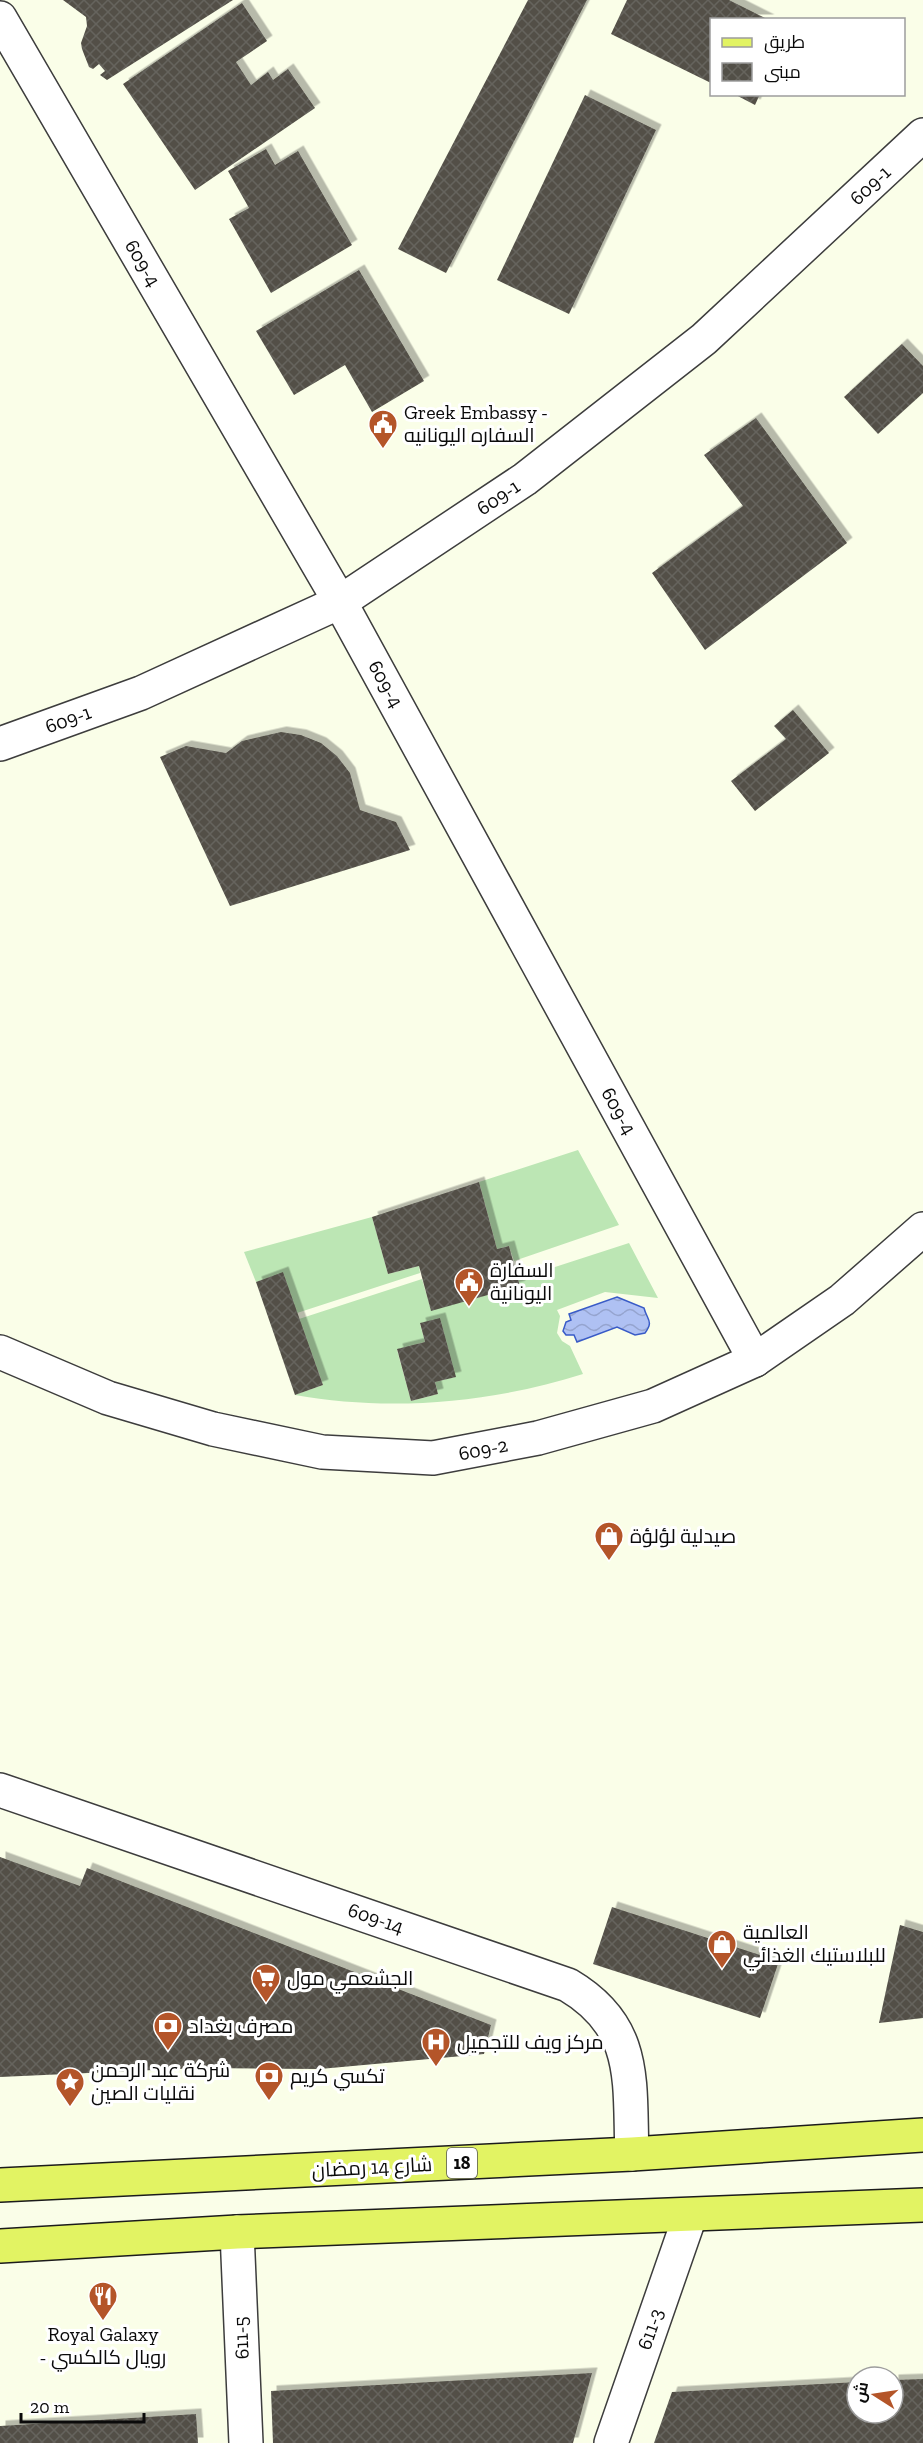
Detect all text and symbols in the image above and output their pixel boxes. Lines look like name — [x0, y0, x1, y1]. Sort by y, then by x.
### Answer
legend — [710, 18, 905, 96]
text: طريق — [764, 31, 805, 54]
text: مبنى — [764, 61, 801, 83]
street label: 609-1 — [845, 160, 896, 210]
street label: 609-4 — [120, 235, 166, 291]
place label: Greek Embassy - السفاره اليونانيه — [404, 400, 548, 447]
public building icon: Greek Embassy - السفاره اليونانيه — [367, 408, 399, 450]
street label: 609-1 — [472, 474, 524, 520]
street label: 609-4 — [363, 656, 409, 712]
street label: 609-1 — [42, 700, 94, 738]
street label: 609-4 — [596, 1083, 642, 1139]
place label: السفارة اليونانية — [490, 1258, 554, 1305]
public building icon: السفارة اليونانية — [453, 1266, 485, 1308]
street label: 609-2 — [456, 1432, 510, 1466]
shop icon: صيدلية لؤلؤة — [593, 1520, 625, 1562]
place label: صيدلية لؤلؤة — [630, 1524, 736, 1548]
street label: 609-14 — [345, 1897, 407, 1939]
place label: العالمية للبلاستيك الغذائي — [743, 1920, 886, 1971]
shop icon: العالمية للبلاستيك الغذائي — [706, 1928, 738, 1970]
supermarket icon: الجشعمي مول — [250, 1962, 282, 2004]
place label: الجشعمي مول — [287, 1966, 413, 1994]
bank icon: مصرف بغداد — [152, 2010, 184, 2052]
place label: مصرف بغداد — [189, 2014, 293, 2038]
hospital icon: مركز ويف للتجميل — [420, 2026, 452, 2068]
place label: مركز ويف للتجميل — [457, 2030, 604, 2055]
place label: شركة عبد الرحمن نقليات الصين — [91, 2058, 230, 2106]
bank icon: تكسي كريم — [253, 2060, 285, 2102]
place label: تكسي كريم — [290, 2064, 385, 2091]
place icon: شركة عبد الرحمن نقليات الصين — [54, 2066, 86, 2108]
road number: 18 — [447, 2148, 477, 2178]
street label: شارع 14 رمضان — [311, 2152, 433, 2184]
restaurant icon: Royal Galaxy - رويال كالكسي — [87, 2280, 119, 2322]
street label: 611-3 — [632, 2305, 668, 2353]
street label: 611-5 — [228, 2316, 254, 2360]
place label: Royal Galaxy - رويال كالكسي — [40, 2322, 166, 2372]
north arrow — [845, 2365, 905, 2425]
text: ش — [849, 2380, 872, 2404]
scale bar — [21, 2386, 144, 2424]
text: 20 m — [30, 2396, 70, 2418]

